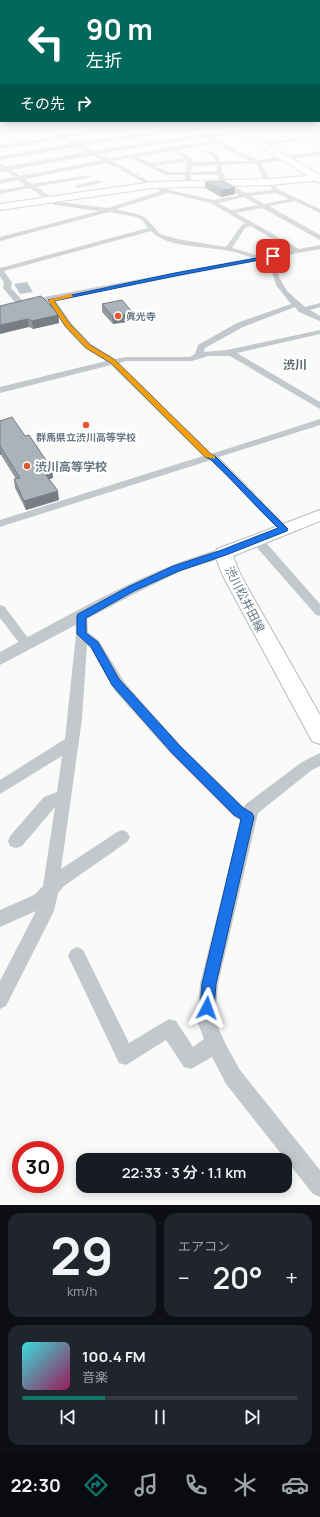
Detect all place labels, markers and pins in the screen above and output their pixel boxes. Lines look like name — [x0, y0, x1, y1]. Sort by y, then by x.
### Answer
pin — [256, 239, 290, 273]
place label: 眞光寺 — [126, 309, 156, 323]
marker: 眞光寺 — [113, 311, 123, 321]
marker: 群馬県立渋川高等学校 — [81, 420, 91, 430]
place label: 群馬県立渋川高等学校 — [36, 430, 136, 444]
place label: 渋川高等学校 — [35, 458, 107, 475]
marker: 渋川高等学校 — [22, 461, 32, 471]

